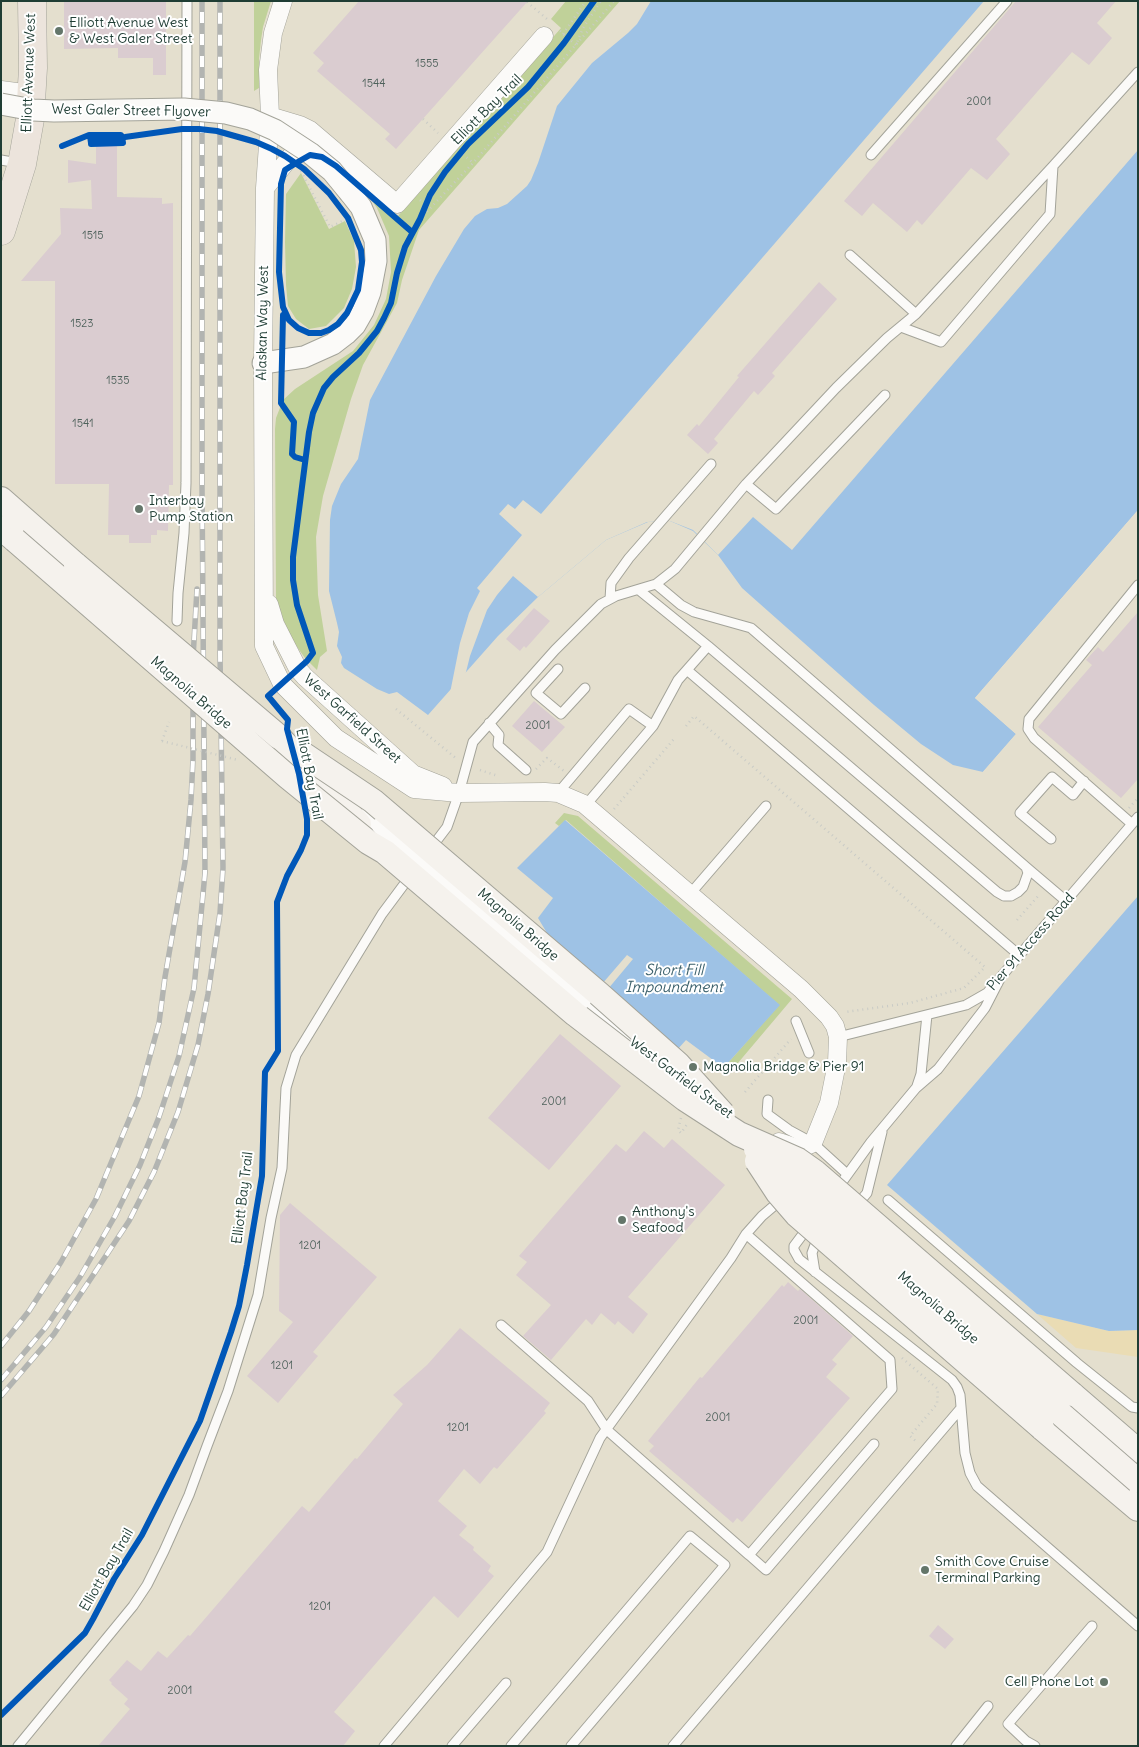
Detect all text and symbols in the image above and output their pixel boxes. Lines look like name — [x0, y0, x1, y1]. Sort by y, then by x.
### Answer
street label: Elliott Avenue West — [19, 13, 39, 133]
place label: Elliott Avenue West & West Galer Street — [69, 15, 192, 48]
marker: Elliott Avenue West & West Galer Street — [53, 25, 65, 37]
house number: 1555 — [415, 57, 439, 71]
street label: Elliott Bay Trail — [448, 71, 526, 149]
house number: 1544 — [362, 77, 386, 91]
house number: 2001 — [967, 95, 991, 109]
street label: West Galer Street Flyover — [51, 101, 211, 121]
house number: 1515 — [82, 229, 104, 243]
street label: Alaskan Way West — [254, 265, 272, 381]
house number: 1523 — [71, 317, 93, 331]
house number: 1535 — [106, 374, 130, 388]
house number: 1541 — [72, 417, 94, 431]
place label: Interbay Pump Station — [149, 493, 233, 526]
marker: Interbay Pump Station — [133, 503, 145, 515]
street label: Magnolia Bridge — [147, 653, 235, 733]
street label: West Garfield Street — [300, 671, 404, 767]
house number: 2001 — [526, 719, 550, 733]
street label: Elliott Bay Trail — [292, 727, 326, 821]
street label: Magnolia Bridge — [474, 885, 562, 965]
street label: Pier 91 Access Road — [984, 890, 1078, 994]
water label: Short Fill Impoundment — [625, 962, 723, 997]
street label: West Garfield Street — [626, 1034, 736, 1122]
place label: Magnolia Bridge & Pier 91 — [703, 1059, 864, 1075]
marker: Magnolia Bridge & Pier 91 — [687, 1061, 699, 1073]
house number: 2001 — [542, 1095, 566, 1109]
street label: Elliott Bay Trail — [229, 1151, 257, 1245]
place label: Anthony's Seafood — [632, 1204, 695, 1236]
marker: Anthony's Seafood — [616, 1214, 628, 1226]
house number: 1201 — [299, 1239, 321, 1253]
street label: Magnolia Bridge — [894, 1268, 982, 1348]
house number: 2001 — [794, 1314, 818, 1328]
house number: 1201 — [271, 1359, 293, 1373]
house number: 2001 — [706, 1411, 730, 1425]
house number: 1201 — [447, 1421, 469, 1435]
street label: Elliott Bay Trail — [77, 1526, 137, 1614]
place label: Smith Cove Cruise Terminal Parking — [935, 1554, 1049, 1586]
marker: Smith Cove Cruise Terminal Parking — [919, 1564, 931, 1576]
house number: 1201 — [309, 1600, 331, 1614]
place label: Cell Phone Lot — [1005, 1674, 1094, 1690]
marker: Cell Phone Lot — [1098, 1676, 1110, 1688]
house number: 2001 — [168, 1684, 192, 1698]

